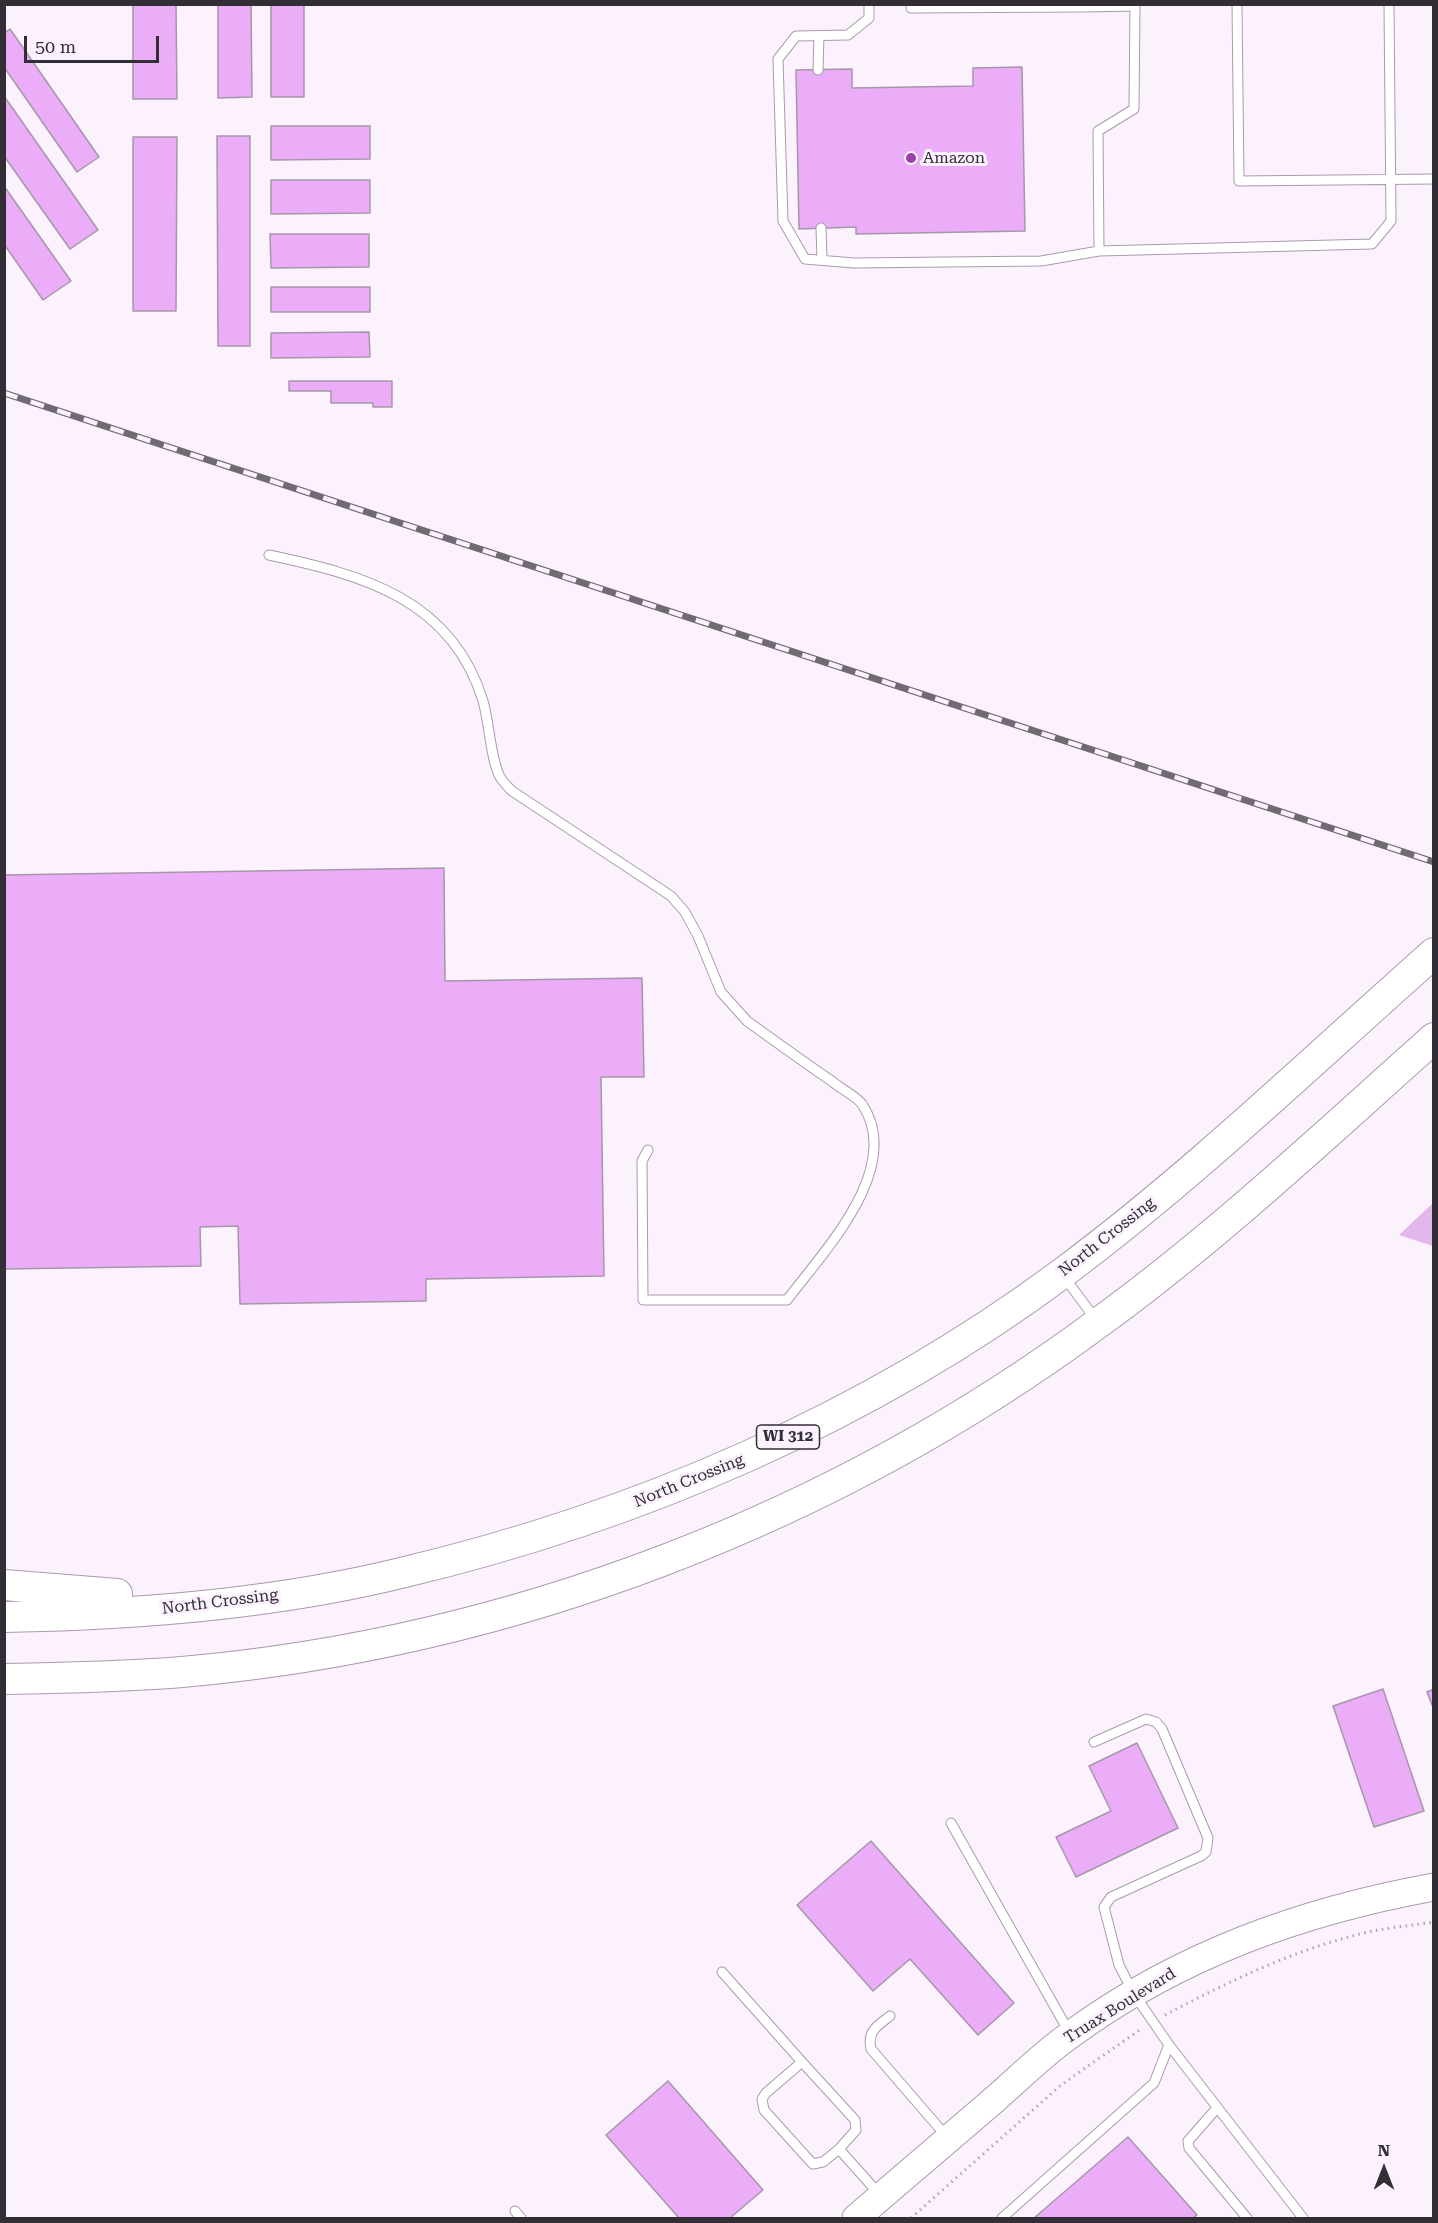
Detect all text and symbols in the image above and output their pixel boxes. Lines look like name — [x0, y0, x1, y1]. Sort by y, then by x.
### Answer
scale bar — [27, 24, 162, 62]
text: 50 m — [35, 36, 76, 57]
place label: Amazon — [923, 148, 985, 168]
marker: Amazon — [904, 151, 918, 165]
street label: North Crossing — [1055, 1193, 1159, 1281]
road number: WI 312 — [756, 1425, 820, 1449]
street label: North Crossing — [631, 1450, 747, 1512]
street label: North Crossing — [161, 1585, 279, 1619]
street label: Truax Boulevard — [1061, 1964, 1179, 2048]
north arrow — [1354, 2139, 1414, 2199]
text: N — [1378, 2141, 1390, 2160]

